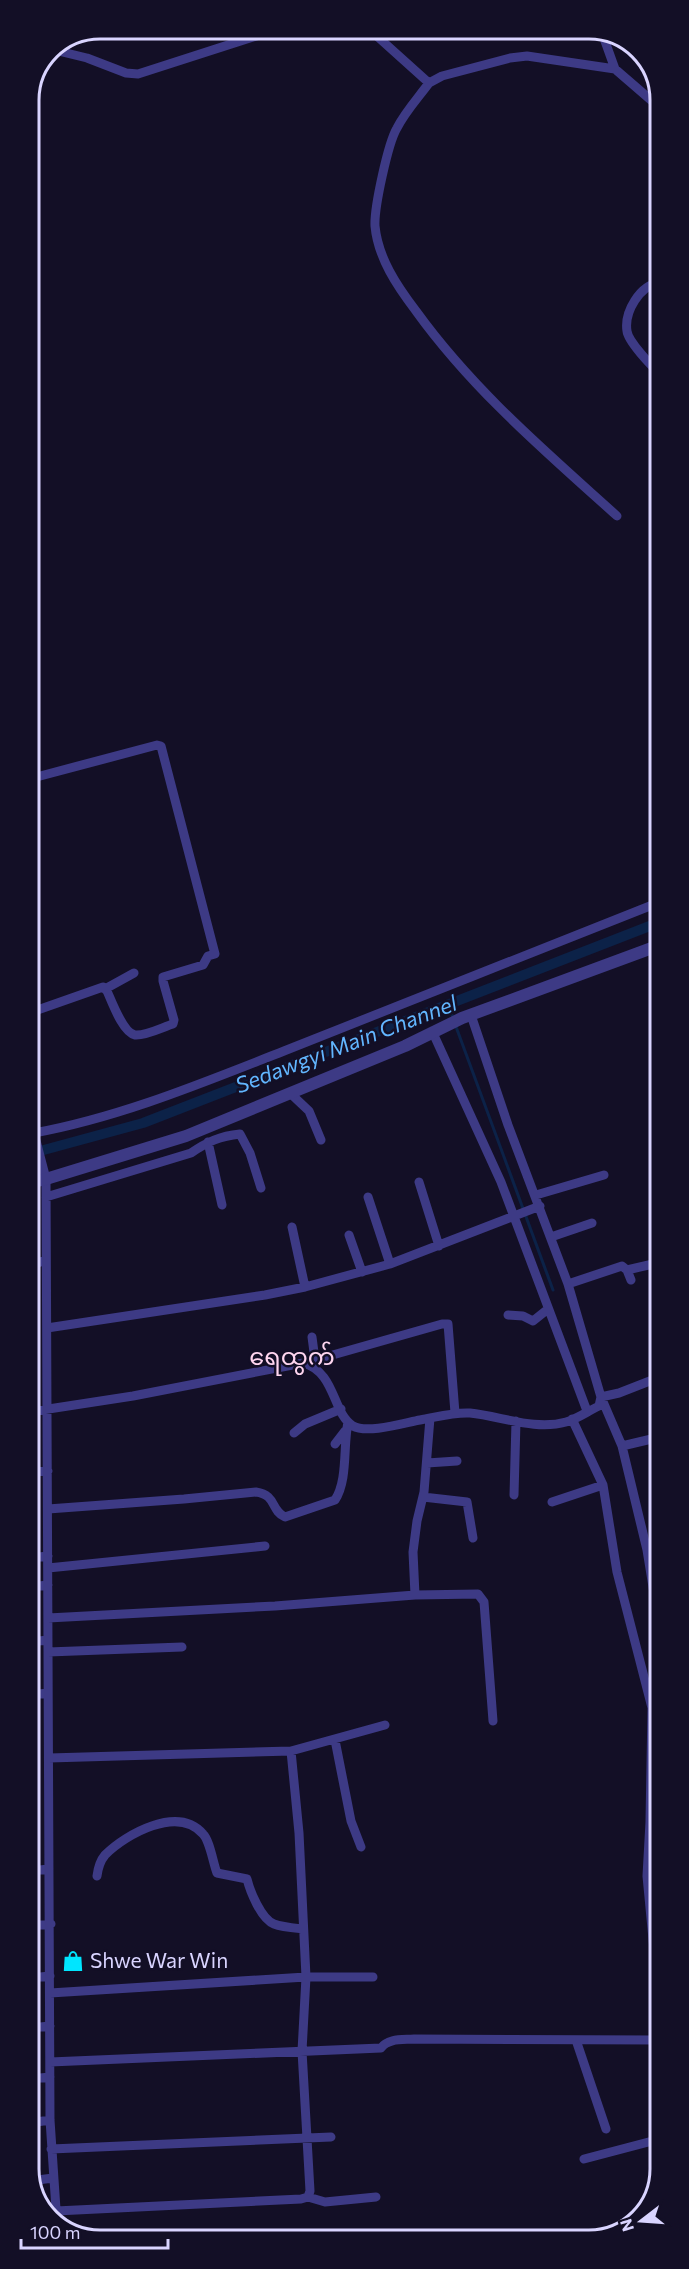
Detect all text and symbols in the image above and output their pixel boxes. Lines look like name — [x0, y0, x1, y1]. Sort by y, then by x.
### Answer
water label: Sedawgyi Main Channel — [231, 989, 461, 1098]
district label: ရေထွက် — [249, 1341, 335, 1376]
place label: Shwe War Win — [90, 1947, 228, 1972]
shop icon: Shwe War Win — [61, 1949, 85, 1973]
north arrow — [611, 2191, 671, 2251]
scale bar — [21, 2212, 168, 2250]
text: N — [615, 2217, 637, 2234]
text: 100 m — [30, 2221, 80, 2243]

